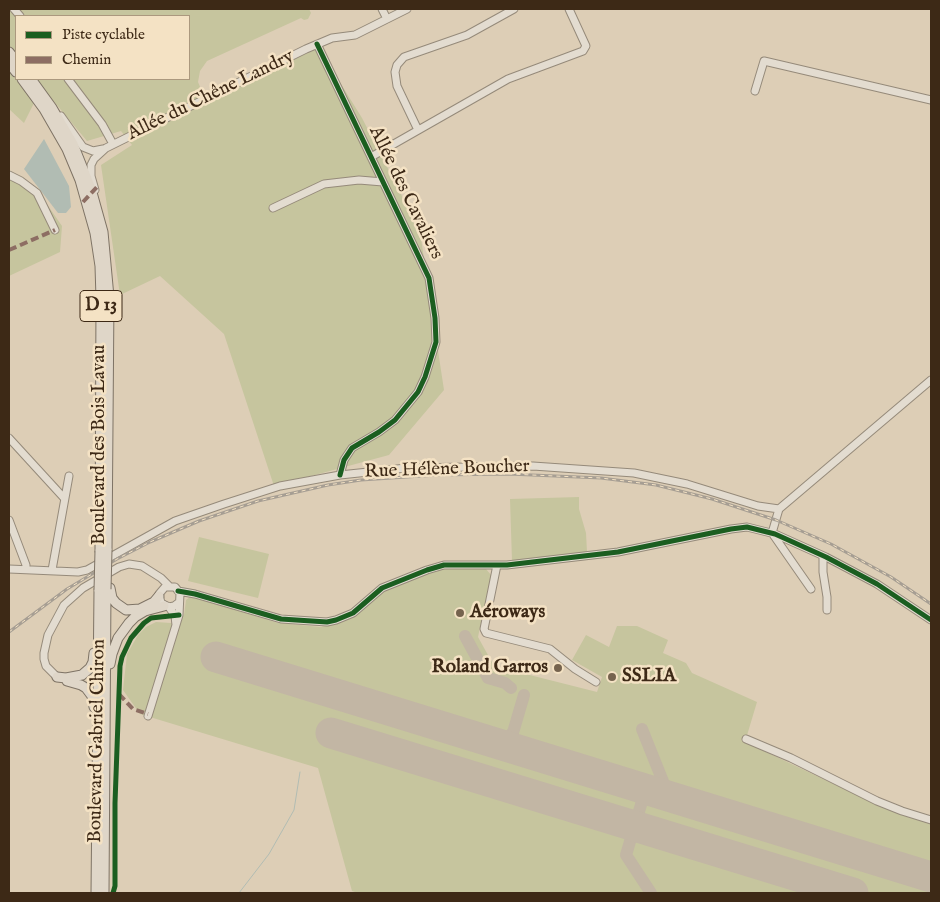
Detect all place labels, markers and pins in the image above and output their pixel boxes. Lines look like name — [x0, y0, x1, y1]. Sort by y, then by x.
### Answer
place label: Aéroways — [470, 602, 545, 624]
marker: Aéroways — [454, 607, 466, 619]
place label: Roland Garros — [431, 657, 548, 679]
marker: Roland Garros — [552, 662, 564, 674]
place label: SSLIA — [622, 666, 676, 688]
marker: SSLIA — [606, 671, 618, 683]

